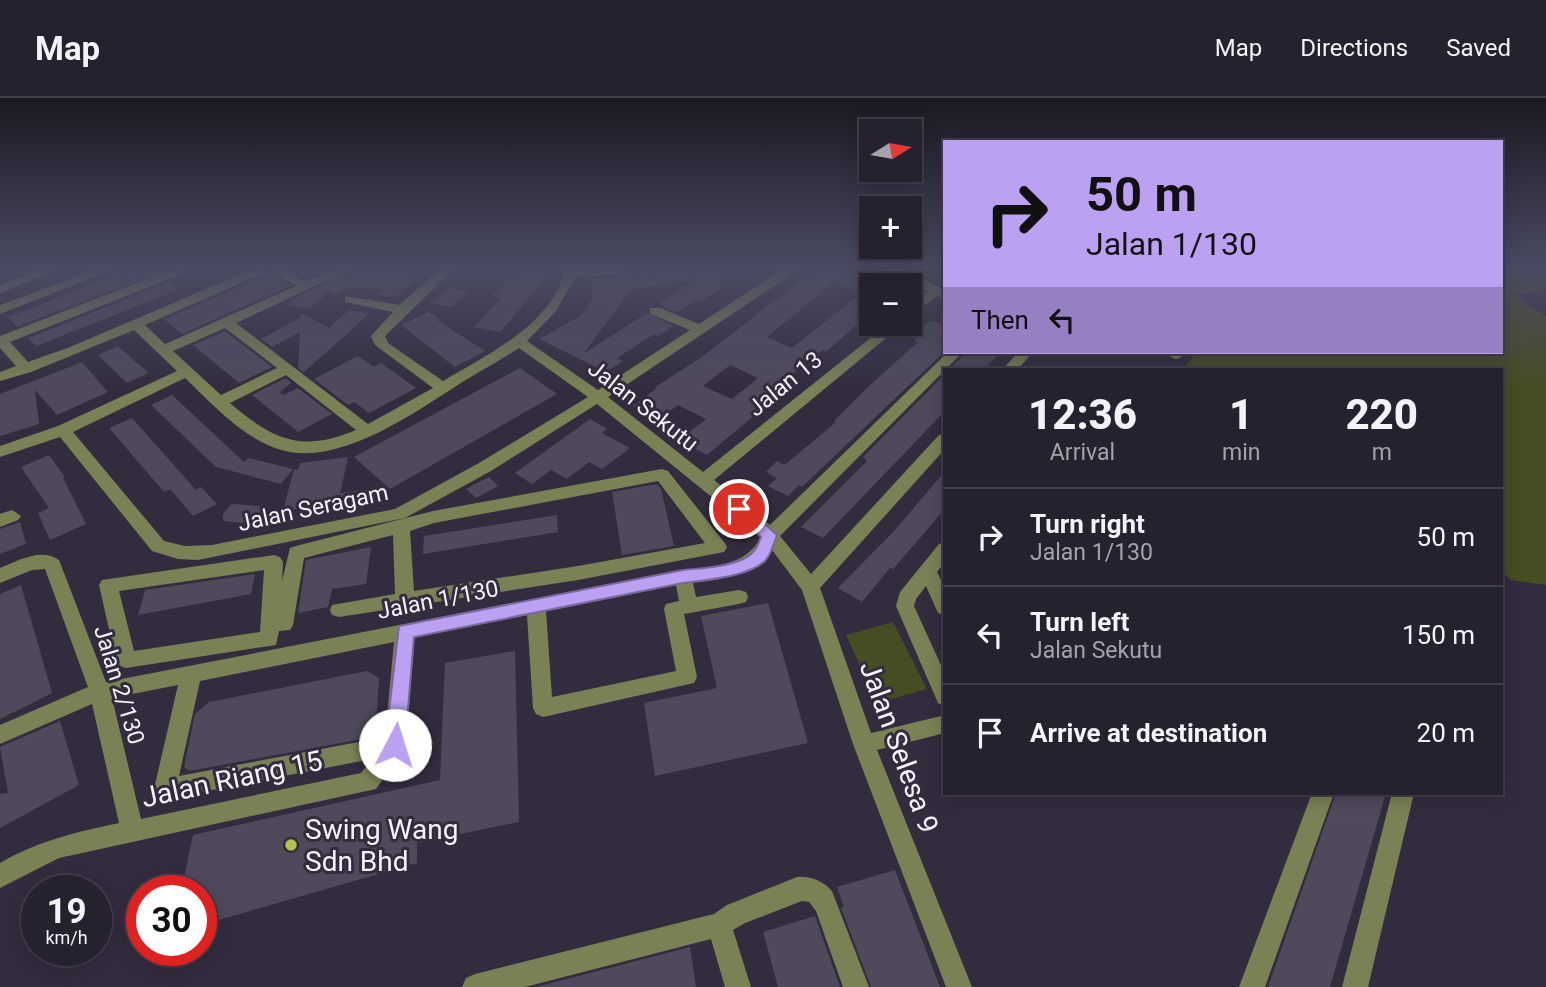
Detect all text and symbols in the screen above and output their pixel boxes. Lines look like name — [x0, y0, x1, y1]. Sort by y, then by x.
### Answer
text: Map — [35, 29, 100, 68]
text: Map — [1215, 34, 1262, 62]
text: Directions — [1300, 34, 1408, 62]
text: Saved — [1446, 34, 1511, 62]
north arrow — [859, 119, 922, 182]
map controls — [859, 119, 922, 336]
text: 50 m — [1086, 166, 1197, 223]
icon: right — [971, 168, 1062, 259]
button: + — [859, 196, 922, 259]
text: Jalan 1/130 — [1086, 225, 1257, 263]
button: − — [859, 273, 922, 336]
icon: left — [1043, 301, 1081, 339]
text: Then — [971, 305, 1029, 335]
street label: Jalan 13 — [742, 346, 828, 422]
street label: Jalan Sekutu — [583, 355, 703, 457]
text: 12:36 — [1028, 390, 1137, 439]
text: 1 — [1229, 390, 1253, 439]
text: 220 — [1345, 390, 1418, 439]
text: Arrival — [1050, 439, 1115, 466]
text: min — [1222, 439, 1260, 466]
text: m — [1372, 439, 1392, 466]
street label: Jalan Seragam — [235, 479, 391, 537]
pin — [709, 479, 769, 539]
icon: arrive — [720, 490, 758, 528]
text: Turn right — [1030, 509, 1145, 539]
icon: right — [971, 518, 1009, 556]
text: 50 m — [1417, 522, 1475, 552]
text: Jalan 1/130 — [1030, 539, 1153, 566]
street label: Jalan 1/130 — [375, 575, 501, 625]
text: Turn left — [1030, 607, 1129, 637]
icon: left — [971, 616, 1009, 654]
text: 150 m — [1402, 620, 1475, 650]
street label: Jalan 2/130 — [88, 622, 150, 748]
text: Jalan Sekutu — [1030, 637, 1162, 664]
street label: Jalan Selesa 9 — [853, 656, 945, 838]
position arrow — [358, 708, 432, 782]
icon: arrive — [971, 714, 1009, 752]
text: Arrive at destination — [1030, 718, 1267, 748]
text: 20 m — [1417, 718, 1475, 748]
street label: Jalan Riang 15 — [139, 744, 325, 814]
place label: Swing Wang Sdn Bhd — [305, 813, 458, 878]
marker: Swing Wang Sdn Bhd — [283, 837, 299, 853]
speed limit sign: 30 — [126, 875, 217, 966]
text: 19 — [46, 891, 87, 932]
text: km/h — [45, 927, 88, 948]

